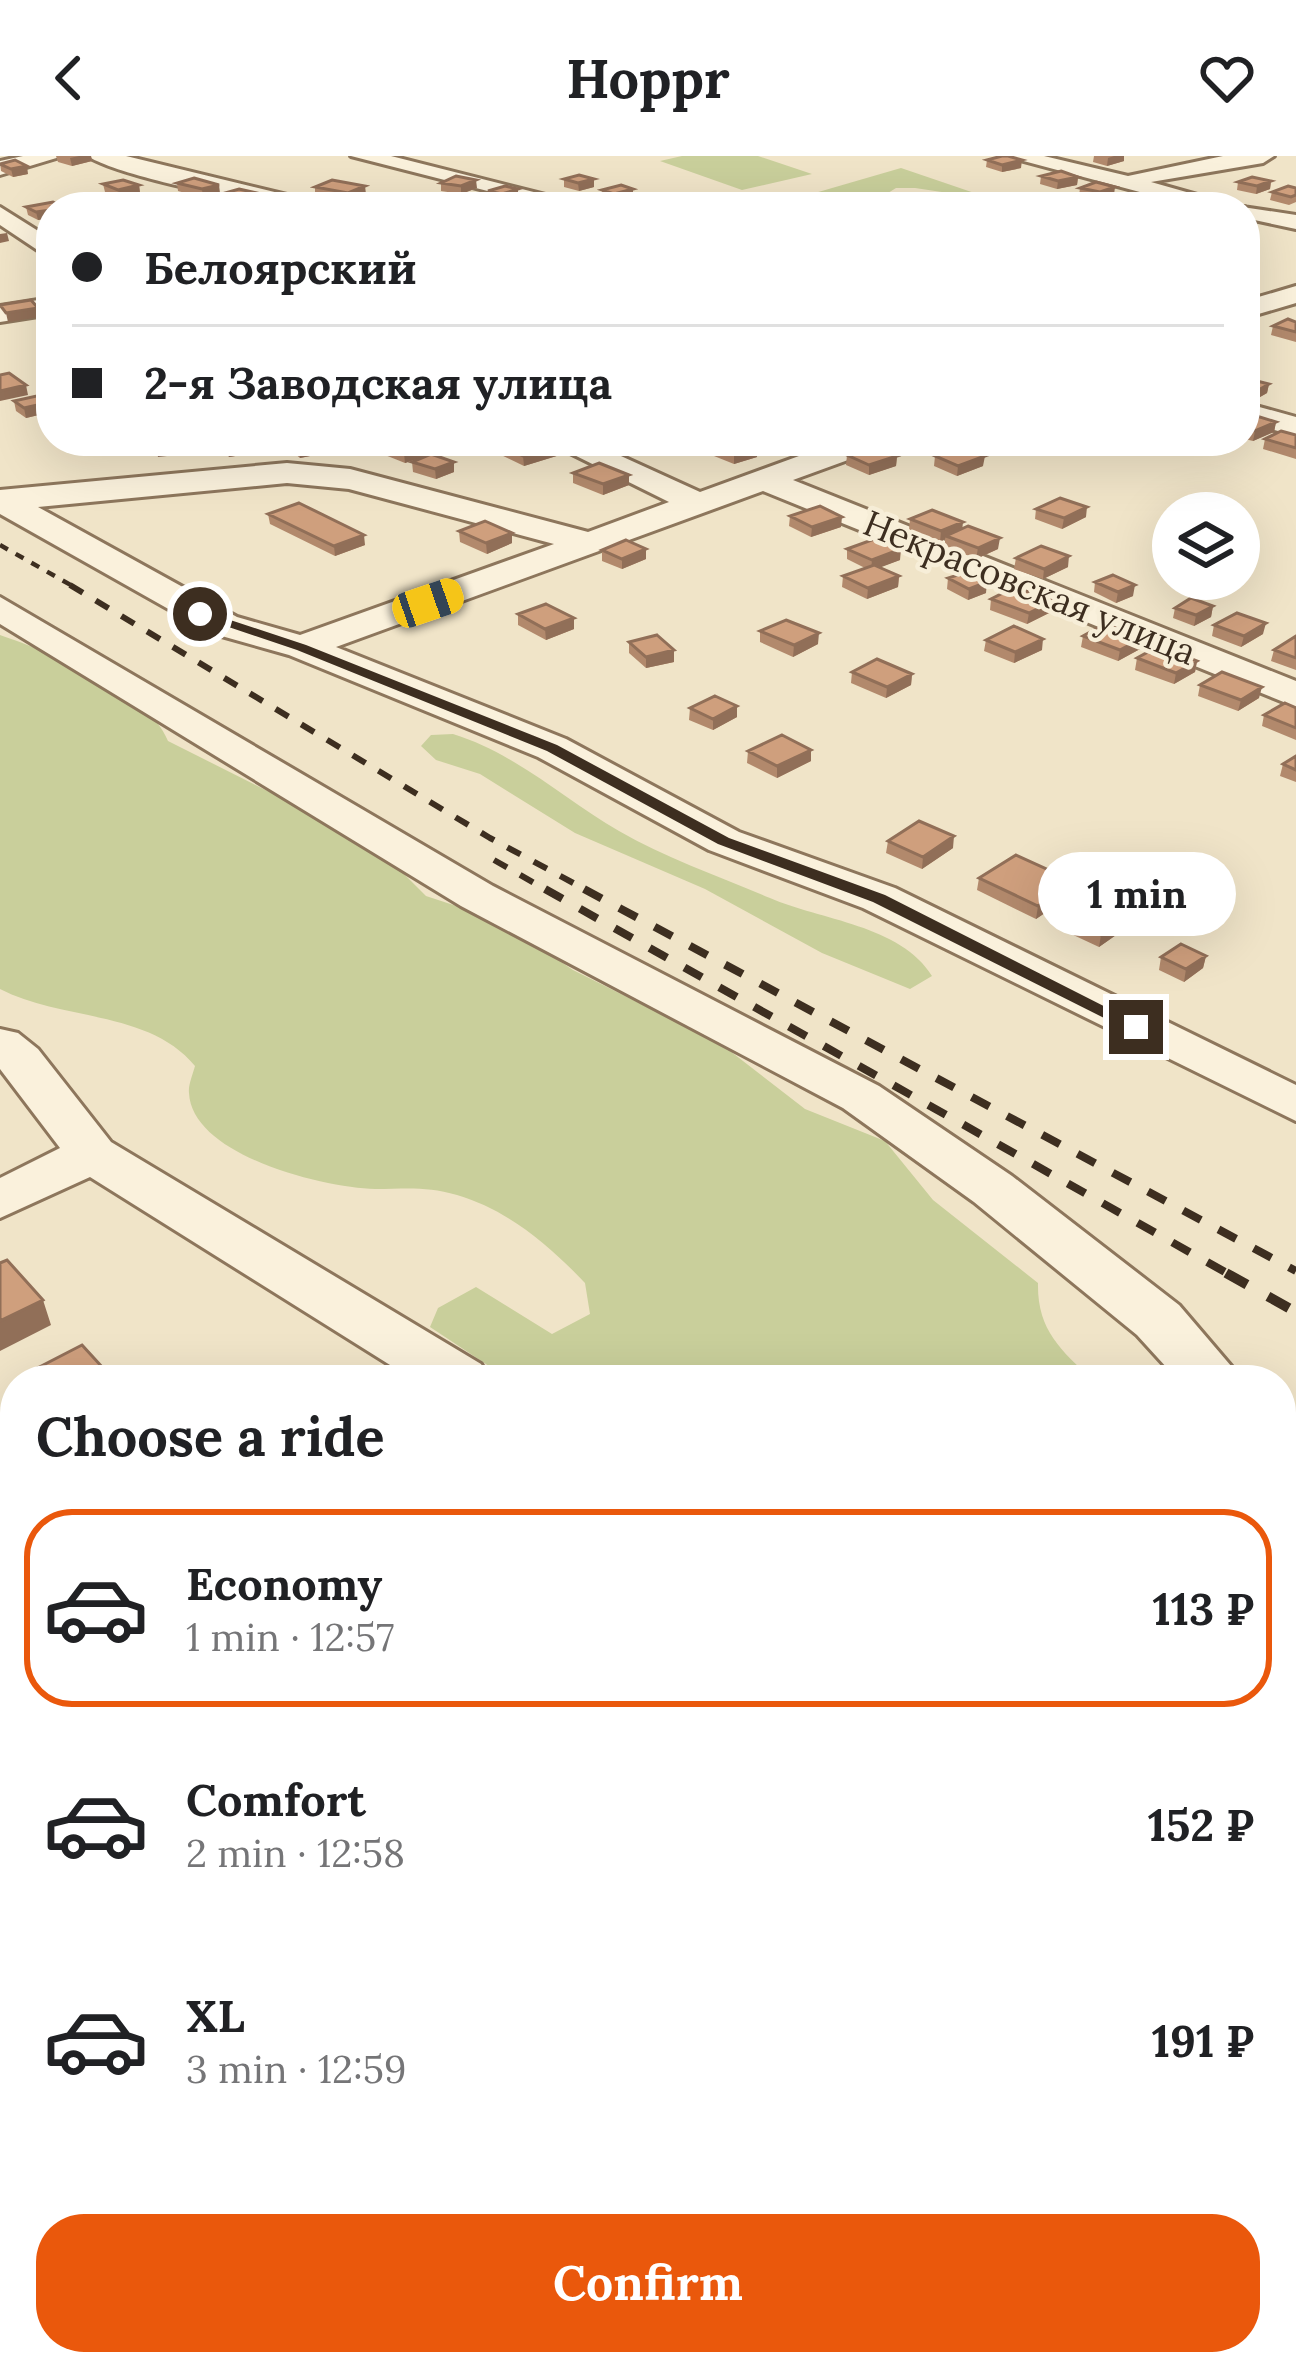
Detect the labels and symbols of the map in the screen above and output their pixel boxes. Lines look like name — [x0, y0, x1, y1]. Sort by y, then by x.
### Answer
street label: Некрасовская улица — [857, 499, 1203, 675]
car — [388, 574, 468, 632]
route start — [173, 587, 227, 641]
callout: 1 min — [1037, 853, 1235, 937]
route end — [1109, 1000, 1163, 1054]

